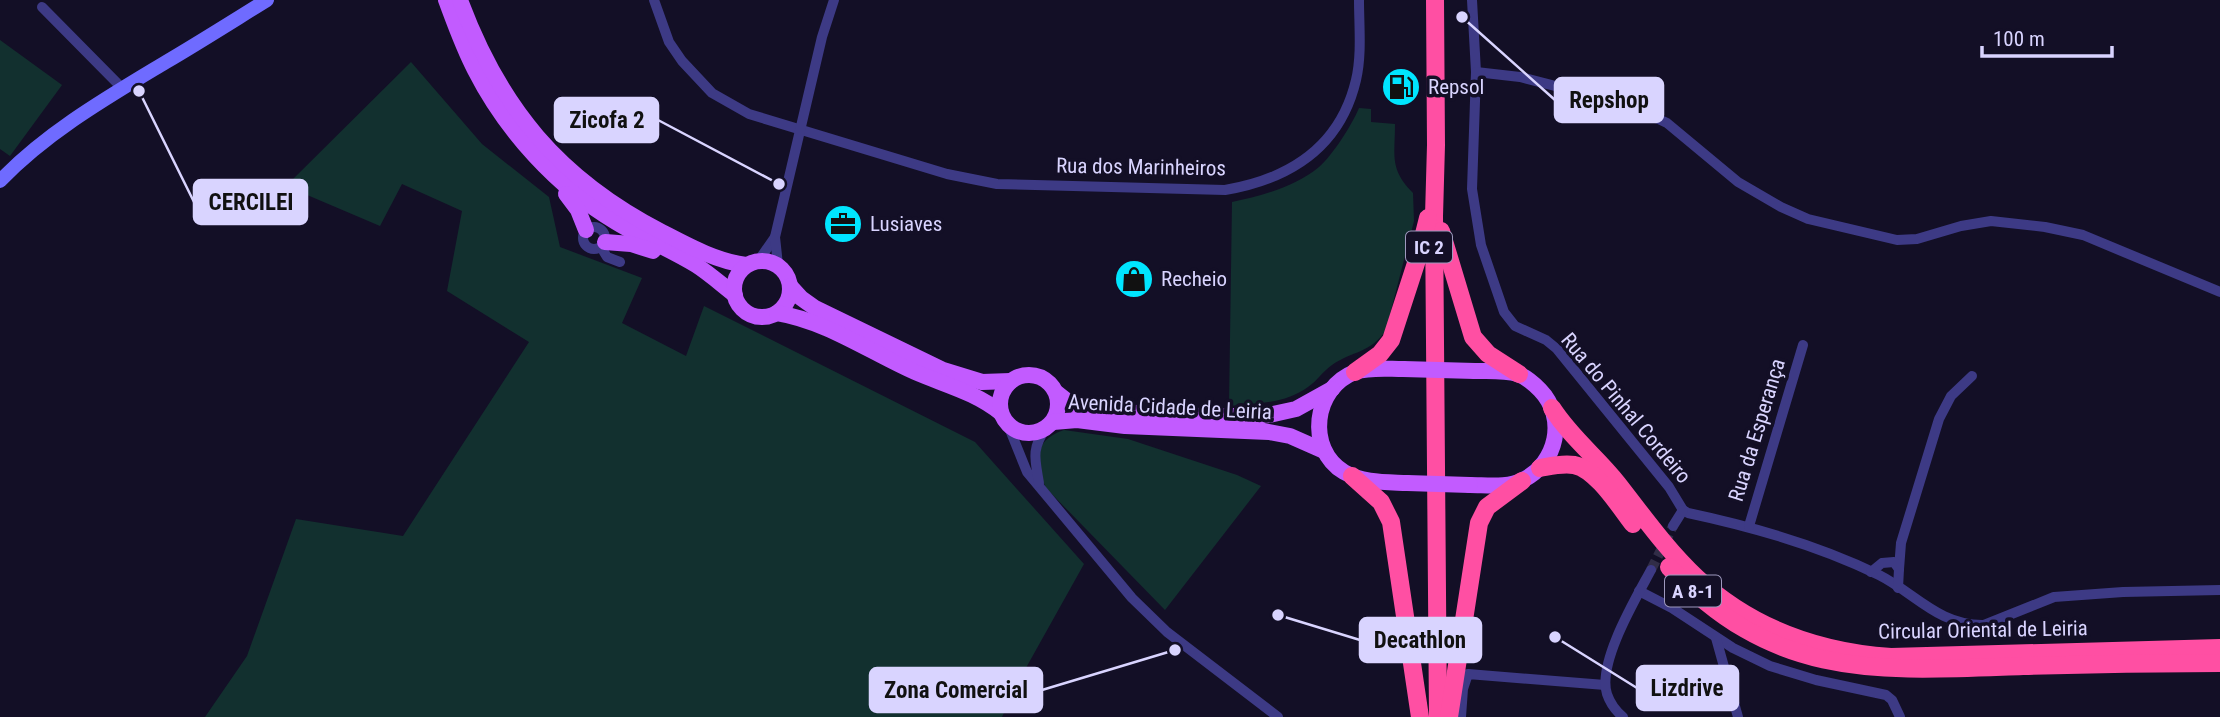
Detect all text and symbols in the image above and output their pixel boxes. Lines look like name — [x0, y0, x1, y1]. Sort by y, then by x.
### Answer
scale bar — [1982, 14, 2112, 58]
text: 100 m — [1993, 27, 2045, 51]
fuel station icon: Repsol — [1380, 66, 1422, 108]
place label: Repsol — [1428, 75, 1484, 99]
callout: Repshop — [1555, 78, 1663, 122]
text: Repshop — [1569, 87, 1649, 114]
callout: Zicofa 2 — [555, 98, 658, 142]
text: Zicofa 2 — [569, 107, 645, 134]
street label: Rua dos Marinheiros — [1056, 154, 1226, 180]
callout: CERCILEI — [194, 180, 307, 224]
text: CERCILEI — [209, 189, 293, 216]
office icon: Lusiaves — [822, 203, 864, 245]
place label: Lusiaves — [870, 212, 942, 236]
road number: IC 2 — [1406, 232, 1452, 262]
shop icon: Recheio — [1113, 258, 1155, 300]
place label: Recheio — [1161, 267, 1227, 291]
street label: Rua do Pinhal Cordeiro — [1556, 328, 1696, 488]
street label: Rua da Esperança — [1724, 356, 1790, 504]
street label: Avenida Cidade de Leiria — [1068, 390, 1272, 424]
road number: A 8-1 — [1665, 576, 1721, 606]
street label: Circular Oriental de Leiria — [1878, 616, 2088, 644]
callout: Decathlon — [1360, 618, 1481, 662]
text: Decathlon — [1374, 627, 1466, 654]
callout: Lizdrive — [1637, 666, 1738, 710]
callout: Zona Comercial — [870, 668, 1042, 712]
text: Lizdrive — [1650, 675, 1724, 702]
text: Zona Comercial — [884, 677, 1028, 704]

